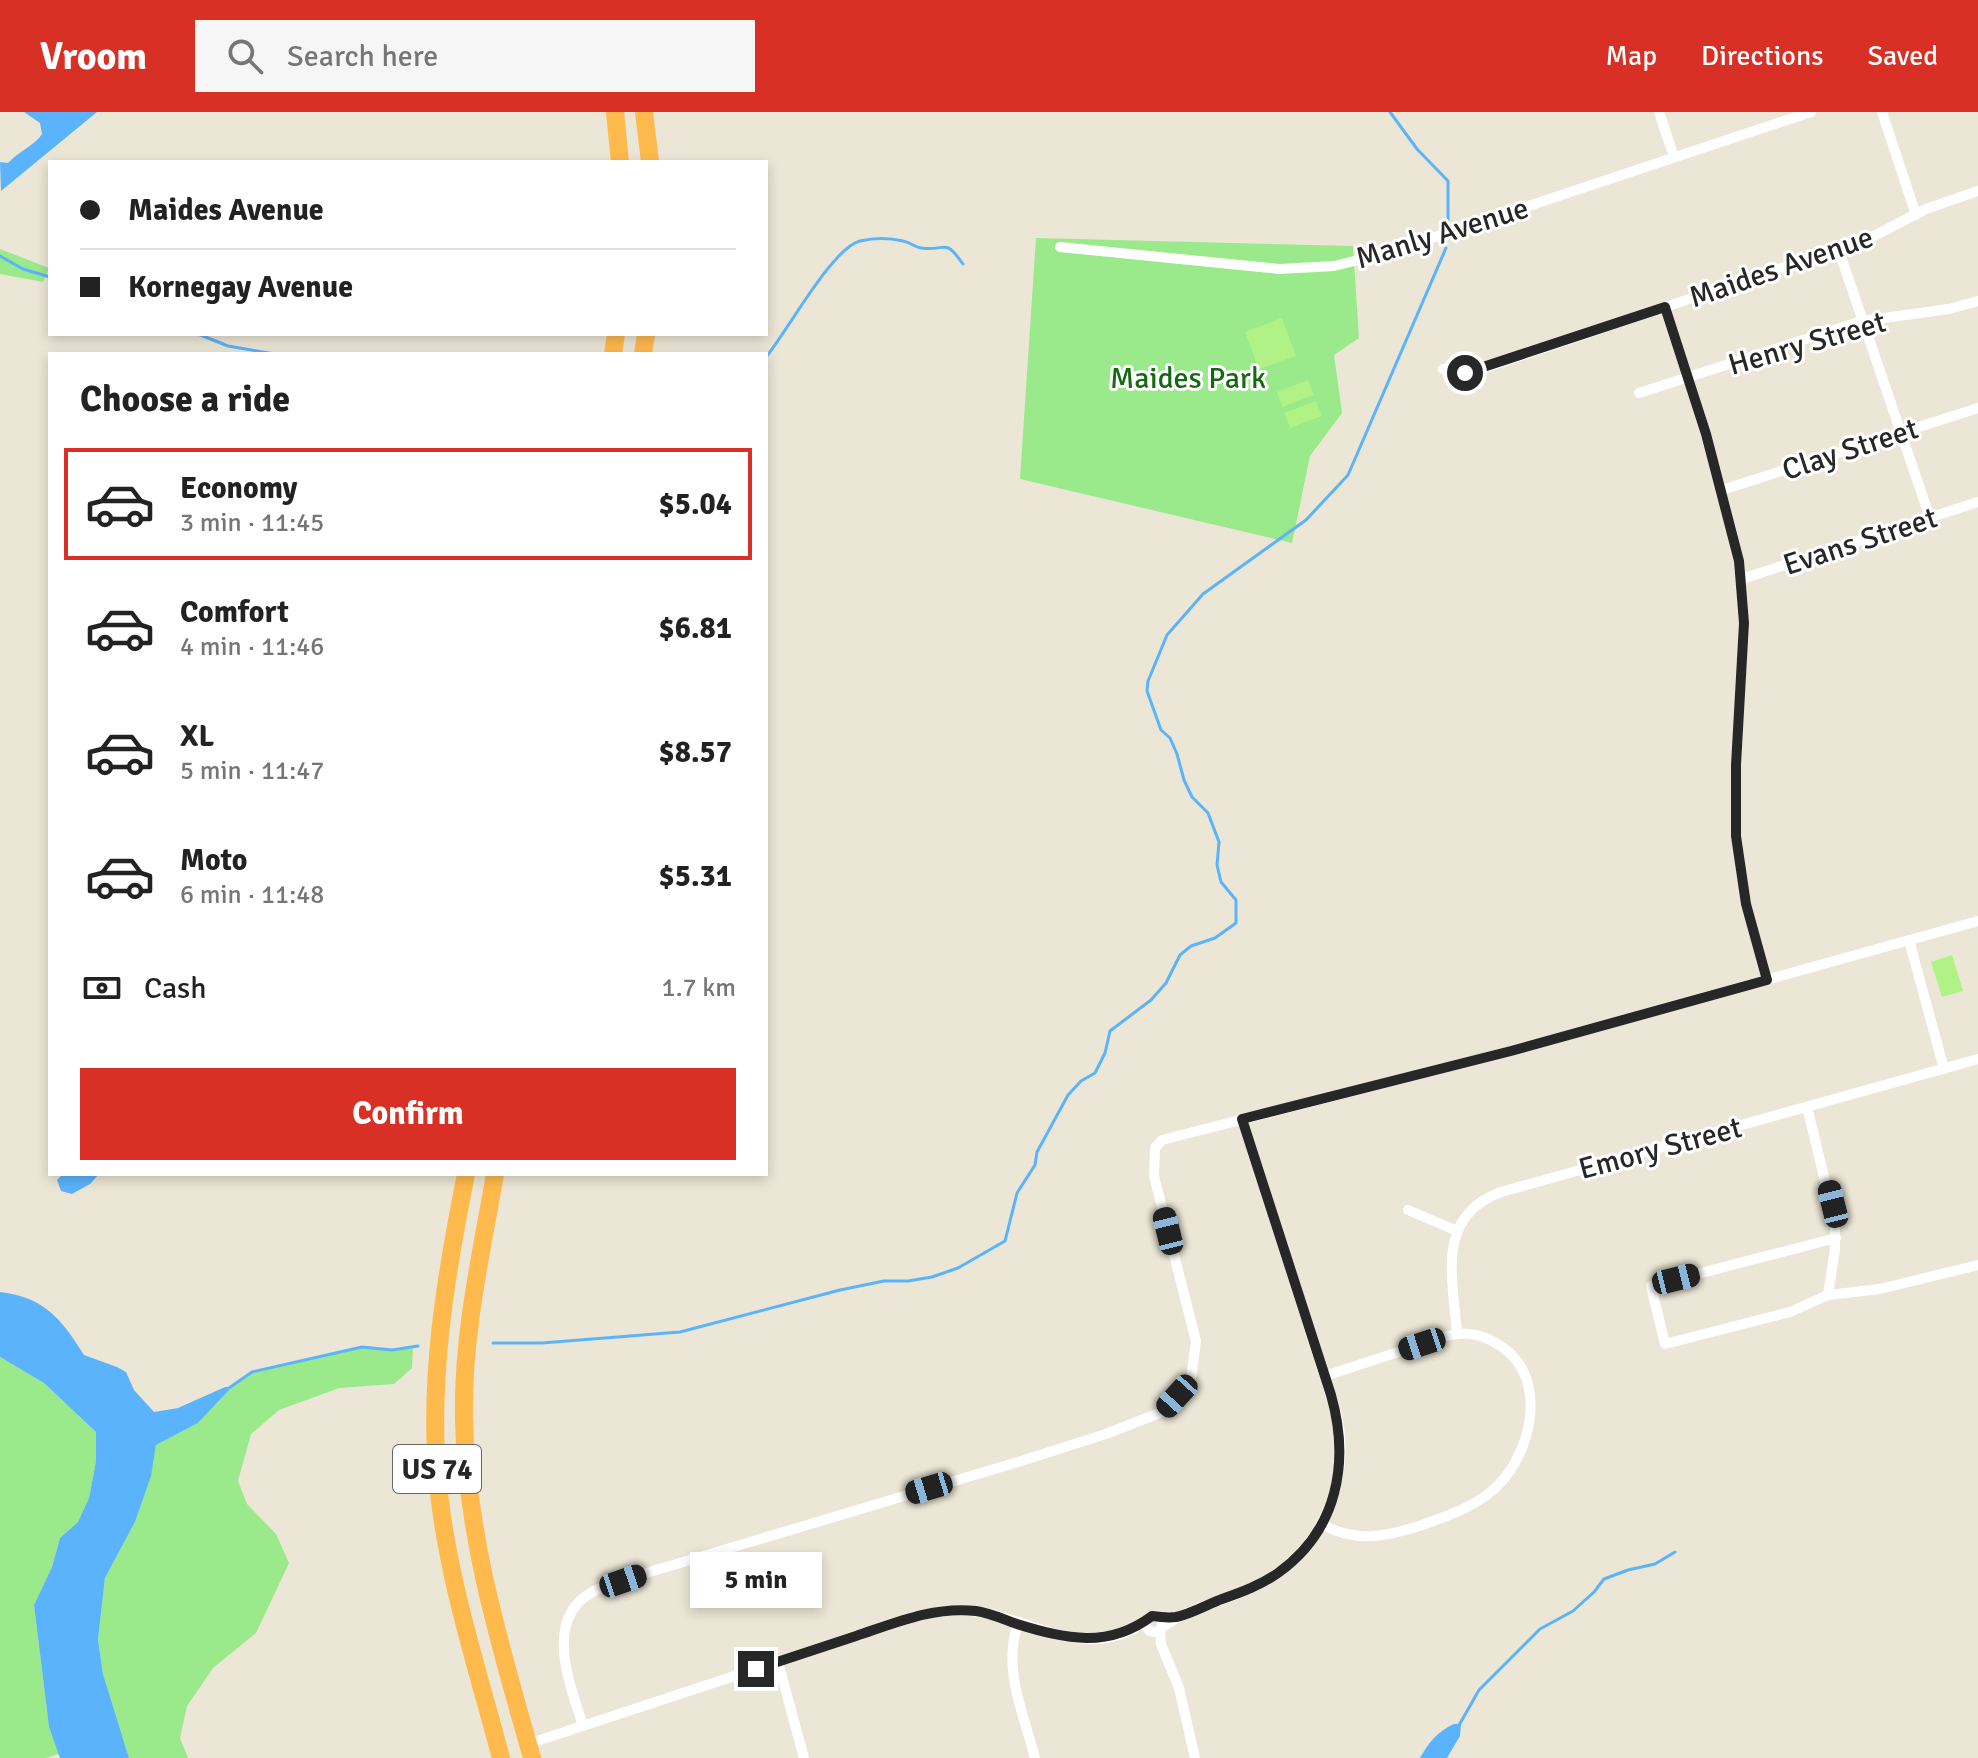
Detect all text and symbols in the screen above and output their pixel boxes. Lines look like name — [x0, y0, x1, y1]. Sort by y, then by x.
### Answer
search box — [195, 20, 755, 92]
text: Vroom — [40, 33, 147, 80]
icon: search — [223, 34, 267, 78]
text: Search here — [287, 38, 438, 75]
text: Map — [1605, 39, 1657, 73]
text: Directions — [1701, 39, 1823, 73]
text: Saved — [1867, 39, 1938, 73]
street label: Manly Avenue — [1351, 190, 1533, 277]
text: Maides Avenue — [128, 192, 324, 229]
street label: Maides Avenue — [1684, 219, 1878, 316]
text: Kornegay Avenue — [128, 269, 353, 306]
street label: Henry Street — [1724, 303, 1890, 384]
route start — [1447, 355, 1483, 391]
park label: Maides Park — [1110, 360, 1266, 397]
text: Choose a ride — [80, 377, 290, 422]
street label: Clay Street — [1778, 410, 1923, 489]
icon: car — [84, 468, 156, 540]
text: Economy — [180, 470, 297, 507]
text: $5.04 — [659, 486, 732, 523]
street label: Evans Street — [1779, 499, 1942, 584]
text: 3 min · 11:45 — [180, 507, 324, 539]
icon: car — [84, 592, 156, 664]
text: Comfort — [180, 594, 289, 631]
text: $6.81 — [659, 610, 732, 647]
text: 4 min · 11:46 — [180, 631, 324, 663]
icon: car — [84, 716, 156, 788]
text: XL — [180, 718, 214, 755]
text: $8.57 — [659, 734, 732, 771]
text: 5 min · 11:47 — [180, 755, 324, 787]
icon: car — [84, 840, 156, 912]
text: Moto — [180, 842, 247, 879]
text: $5.31 — [659, 858, 732, 895]
text: 6 min · 11:48 — [180, 879, 324, 911]
icon: cash — [80, 966, 124, 1010]
text: Cash — [144, 970, 207, 1007]
text: 1.7 km — [662, 972, 736, 1004]
button: Confirm — [80, 1068, 736, 1160]
street label: Emory Street — [1575, 1109, 1746, 1188]
car — [1816, 1178, 1850, 1230]
car — [1151, 1205, 1185, 1257]
car — [1650, 1262, 1702, 1296]
car — [1395, 1325, 1449, 1363]
car — [1152, 1370, 1202, 1422]
road number: US 74 — [393, 1445, 481, 1493]
car — [903, 1470, 955, 1506]
callout: 5 min — [690, 1553, 822, 1609]
car — [596, 1562, 650, 1600]
text: 5 min — [725, 1564, 787, 1596]
route end — [738, 1651, 774, 1687]

